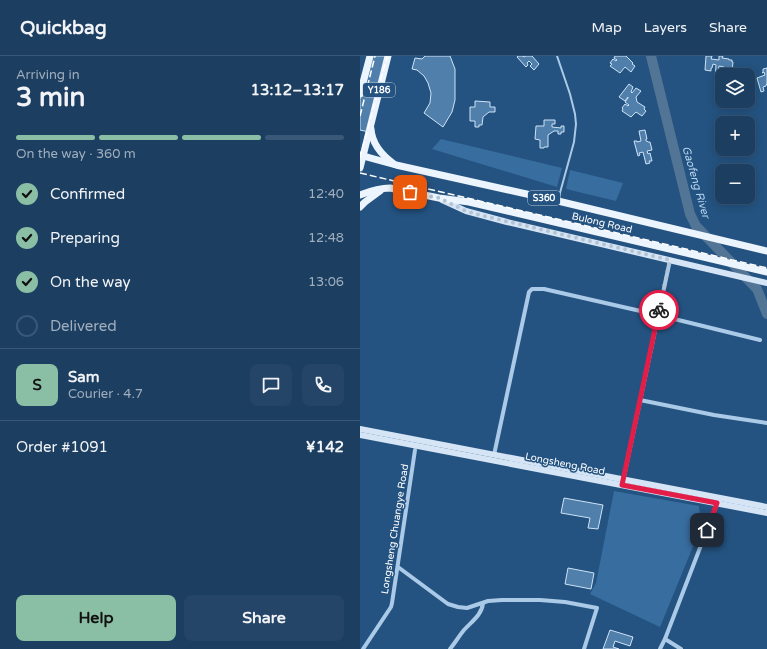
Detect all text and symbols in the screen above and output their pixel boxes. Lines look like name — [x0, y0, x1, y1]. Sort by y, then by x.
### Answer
text: Quickbag — [20, 17, 107, 39]
text: Map — [592, 19, 622, 36]
text: Layers — [644, 19, 687, 36]
text: Share — [709, 19, 747, 36]
text: Arriving in — [16, 67, 80, 83]
map controls — [715, 68, 755, 204]
button: layers — [715, 68, 755, 108]
text: 13:12–13:17 — [251, 81, 344, 99]
text: 3 min — [16, 82, 85, 113]
road number: Y186 — [363, 83, 395, 97]
button: + — [715, 116, 755, 156]
water label: Gaofeng River — [679, 144, 713, 221]
text: On the way · 360 m — [16, 146, 136, 162]
button: − — [715, 164, 755, 204]
pin — [393, 175, 427, 209]
icon: bag — [399, 181, 421, 203]
icon: check — [16, 183, 38, 205]
text: Confirmed — [50, 185, 125, 203]
text: 12:40 — [308, 186, 344, 202]
road number: S360 — [528, 191, 560, 205]
street label: Bulong Road — [571, 210, 633, 236]
icon: check — [16, 227, 38, 249]
text: Preparing — [50, 229, 120, 247]
text: 12:48 — [308, 230, 344, 246]
icon: check — [16, 271, 38, 293]
text: On the way — [50, 273, 130, 291]
text: 13:06 — [308, 274, 344, 290]
courier — [639, 290, 679, 330]
icon: bike — [648, 299, 670, 321]
text: Delivered — [50, 317, 117, 335]
button: chat — [250, 364, 292, 406]
button: phone — [302, 364, 344, 406]
text: Sam — [68, 368, 99, 386]
text: S — [32, 376, 42, 394]
text: Courier · 4.7 — [68, 386, 143, 402]
text: Order #1091 — [16, 438, 108, 456]
text: ¥142 — [306, 438, 344, 456]
street label: Longsheng Road — [524, 450, 606, 478]
street label: Longsheng Chuangye Road — [379, 463, 411, 595]
pin — [690, 513, 724, 547]
icon: home — [696, 519, 718, 541]
button: Help — [16, 595, 176, 641]
button: Share — [184, 595, 344, 641]

